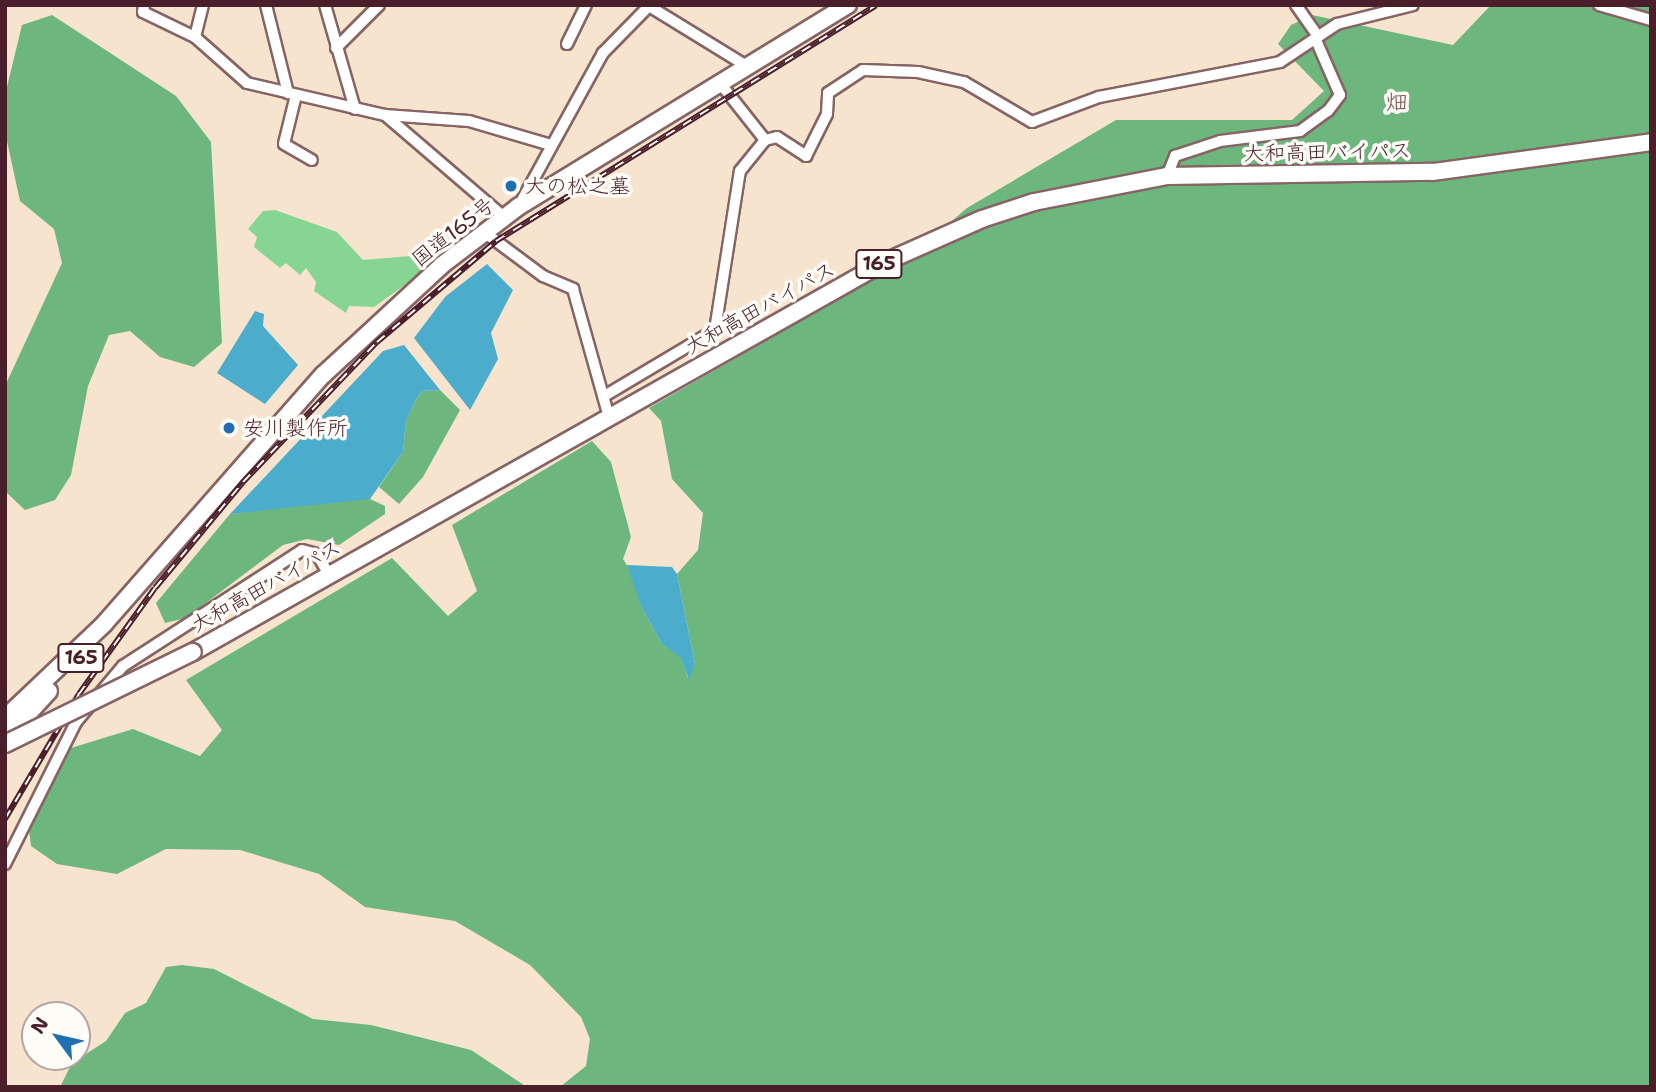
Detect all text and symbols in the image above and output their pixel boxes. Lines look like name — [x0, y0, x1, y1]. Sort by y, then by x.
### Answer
district label: 畑 — [1386, 88, 1408, 116]
street label: 大和高田バイパス — [1243, 138, 1411, 166]
place label: 大の松之墓 — [525, 173, 630, 199]
marker: 大の松之墓 — [503, 178, 519, 194]
street label: 国道165号 — [407, 192, 499, 272]
road number: 165 — [854, 248, 903, 280]
street label: 大和高田バイパス — [680, 256, 840, 360]
place label: 安川製作所 — [243, 415, 348, 441]
marker: 安川製作所 — [221, 420, 237, 436]
street label: 大和高田バイパス — [186, 534, 346, 638]
road number: 165 — [56, 642, 106, 674]
north arrow — [21, 1001, 91, 1071]
text: N — [25, 1012, 54, 1039]

